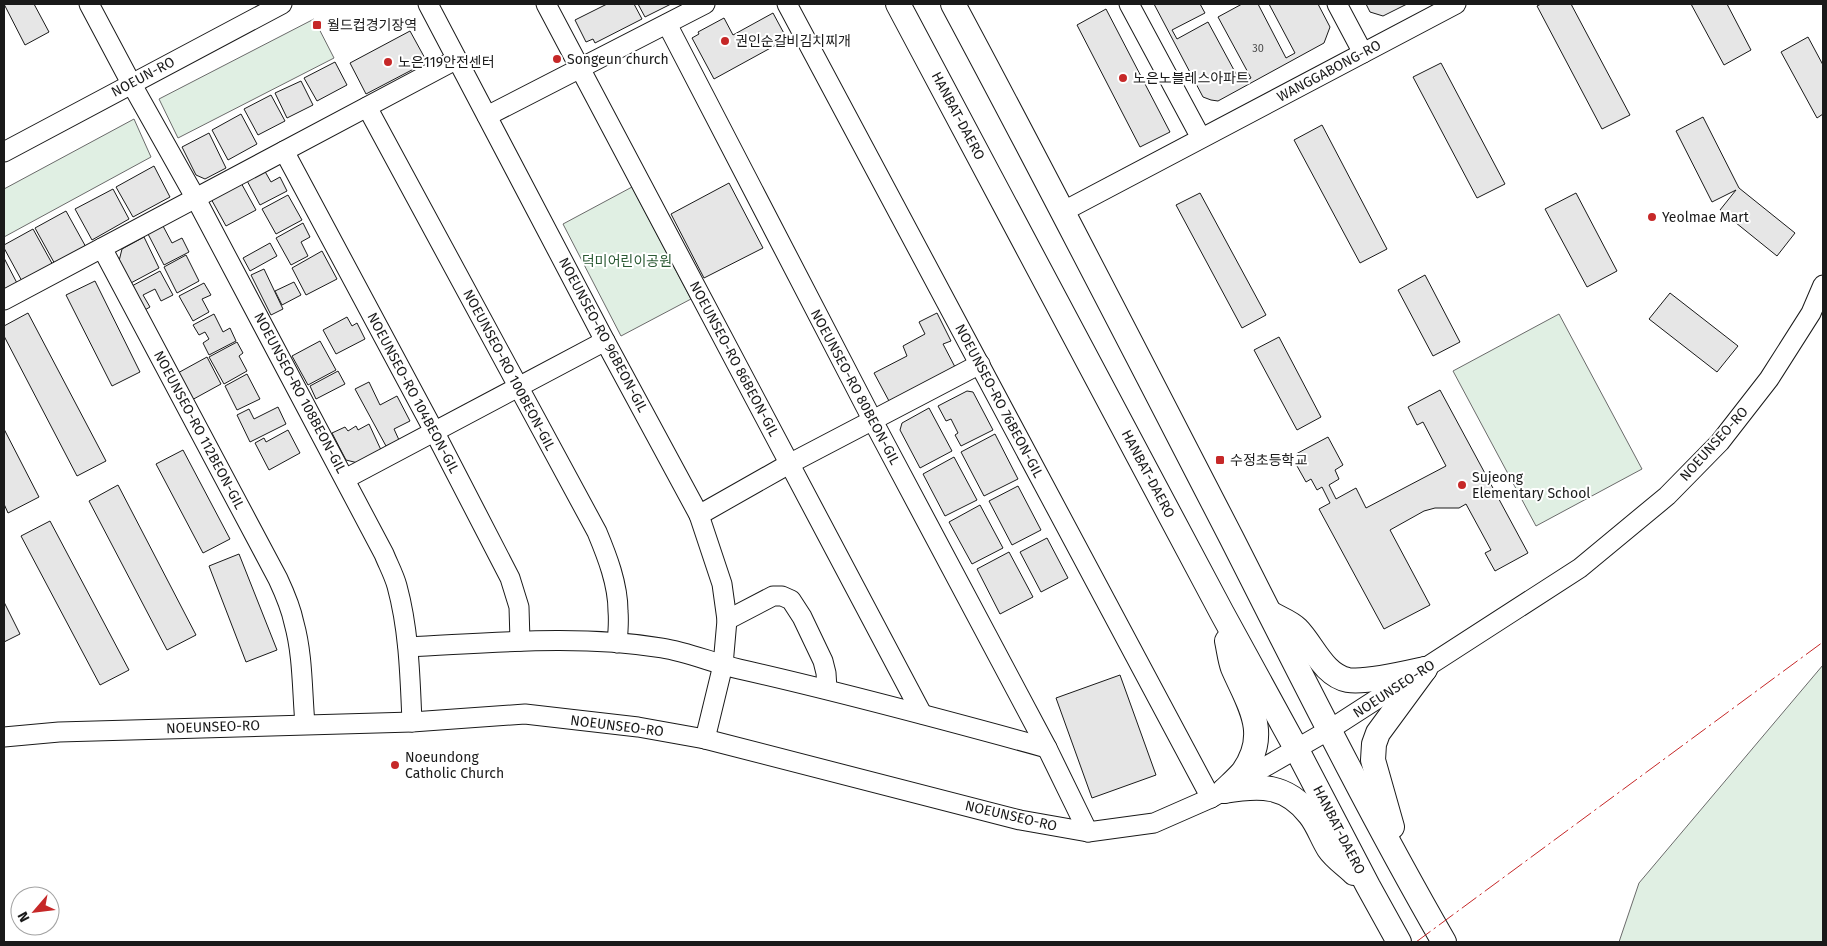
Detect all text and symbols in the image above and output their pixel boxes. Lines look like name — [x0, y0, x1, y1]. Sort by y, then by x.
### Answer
place label: 월드컵경기장역 — [327, 17, 417, 34]
marker: 월드컵경기장역 — [311, 19, 323, 31]
place label: 권인순갈비김치찌개 — [735, 33, 851, 50]
marker: 권인순갈비김치찌개 — [719, 35, 731, 47]
street label: WANGGABONG-RO — [1274, 36, 1384, 106]
house number: 30 — [1252, 42, 1264, 55]
place label: Songeun church — [567, 51, 669, 68]
street label: NOEUN-RO — [108, 53, 178, 101]
marker: Songeun church — [551, 53, 563, 65]
place label: 노은119안전센터 — [398, 54, 495, 71]
marker: 노은119안전센터 — [382, 56, 394, 68]
street label: HANBAT-DAERO — [928, 69, 988, 163]
place label: 노은노블레스아파트 — [1133, 70, 1249, 87]
marker: 노은노블레스아파트 — [1117, 72, 1129, 84]
place label: Yeolmae Mart — [1662, 209, 1750, 226]
marker: Yeolmae Mart — [1646, 211, 1658, 223]
park label: 덕미어린이공원 — [582, 253, 672, 270]
street label: NOEUNSEO-RO 96BEON-GIL — [555, 255, 651, 415]
street label: NOEUNSEO-RO 86BEON-GIL — [686, 278, 782, 440]
street label: NOEUNSEO-RO 100BEON-GIL — [459, 287, 559, 453]
street label: NOEUNSEO-RO 80BEON-GIL — [807, 306, 903, 468]
street label: NOEUNSEO-RO 108BEON-GIL — [250, 310, 350, 476]
street label: NOEUNSEO-RO 104BEON-GIL — [363, 310, 463, 476]
street label: NOEUNSEO-RO 76BEON-GIL — [951, 321, 1047, 481]
street label: NOEUNSEO-RO 112BEON-GIL — [150, 348, 248, 512]
street label: NOEUNSEO-RO — [1676, 403, 1752, 485]
street label: HANBAT-DAERO — [1118, 427, 1178, 521]
place label: 수정초등학교 — [1230, 452, 1307, 469]
marker: 수정초등학교 — [1214, 454, 1226, 466]
place label: Sujeong Elementary School — [1472, 469, 1590, 502]
marker: Sujeong Elementary School — [1456, 479, 1468, 491]
street label: NOEUNSEO-RO — [1350, 656, 1438, 722]
street label: NOEUNSEO-RO — [569, 712, 665, 740]
street label: NOEUNSEO-RO — [166, 717, 260, 737]
place label: Noeundong Catholic Church — [405, 749, 504, 782]
marker: Noeundong Catholic Church — [389, 759, 401, 771]
street label: HANBAT-DAERO — [1309, 783, 1369, 877]
street label: NOEUNSEO-RO — [963, 797, 1059, 835]
north arrow — [10, 886, 60, 936]
text: N — [14, 909, 34, 925]

